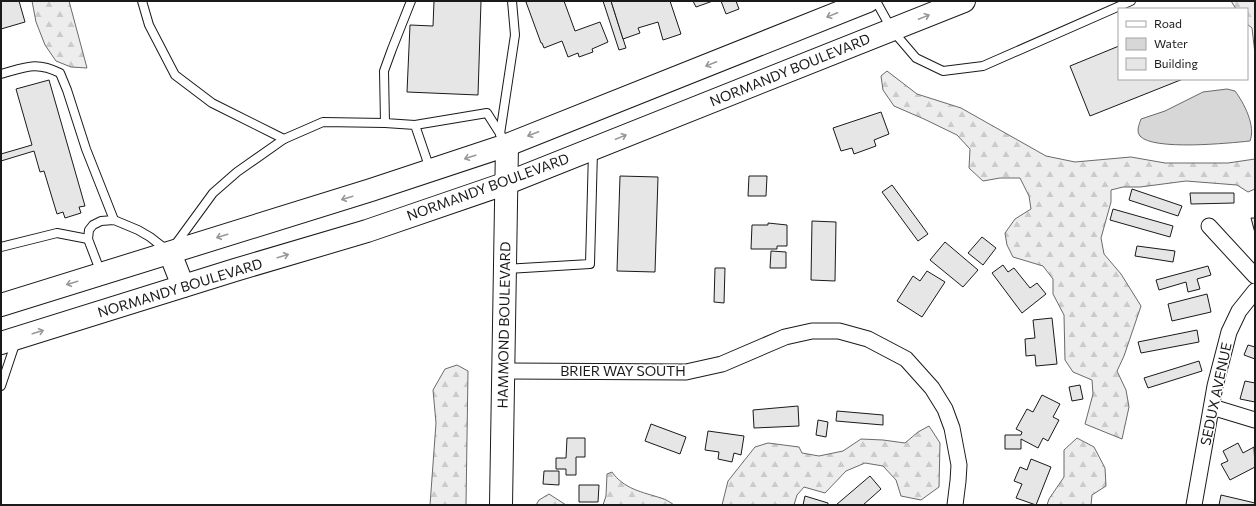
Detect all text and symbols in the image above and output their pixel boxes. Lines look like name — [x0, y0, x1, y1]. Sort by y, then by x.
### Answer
legend — [1118, 8, 1248, 80]
one-way arrow — [826, 12, 838, 20]
one-way arrow — [917, 12, 929, 20]
text: Road — [1154, 16, 1182, 30]
street label: NORMANDY BOULEVARD — [707, 30, 873, 110]
text: Water — [1154, 36, 1188, 50]
text: Building — [1154, 56, 1198, 70]
one-way arrow — [705, 60, 717, 68]
one-way arrow — [528, 131, 540, 139]
one-way arrow — [614, 133, 626, 141]
street label: NORMANDY BOULEVARD — [404, 149, 571, 224]
one-way arrow — [464, 154, 477, 161]
one-way arrow — [340, 195, 353, 202]
one-way arrow — [216, 233, 229, 240]
street label: HAMMOND BOULEVARD — [494, 242, 513, 408]
one-way arrow — [276, 252, 289, 259]
street label: NORMANDY BOULEVARD — [95, 254, 264, 321]
one-way arrow — [66, 280, 78, 288]
one-way arrow — [32, 328, 45, 335]
street label: SEDUX AVENUE — [1196, 341, 1235, 447]
street label: BRIER WAY SOUTH — [560, 362, 686, 379]

